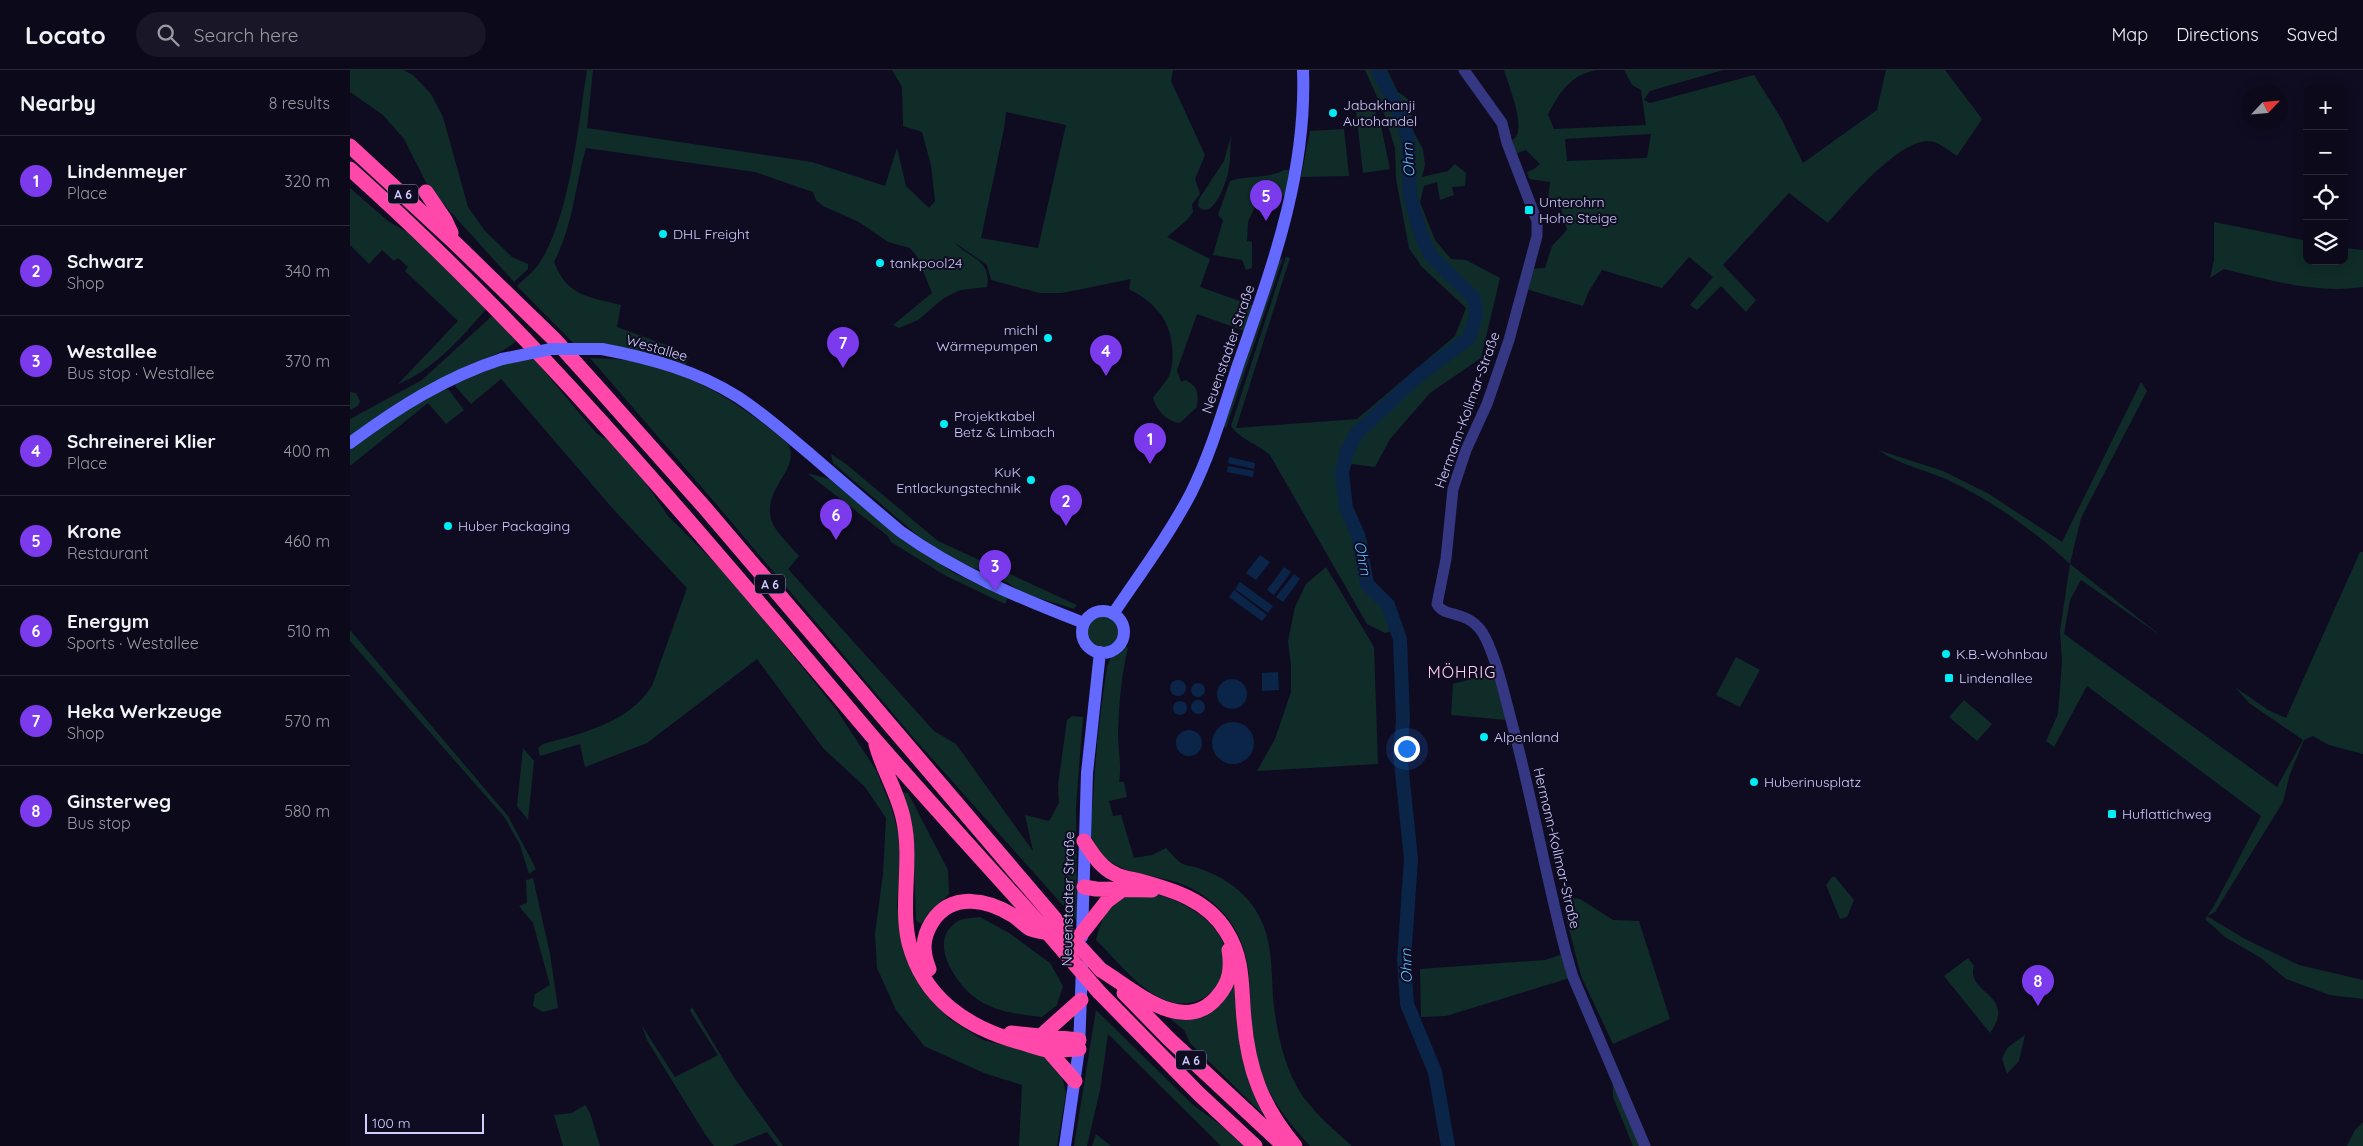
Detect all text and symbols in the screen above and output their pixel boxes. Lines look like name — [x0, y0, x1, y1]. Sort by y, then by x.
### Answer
search box — [136, 12, 486, 57]
text: Locato — [25, 20, 106, 50]
icon: search — [154, 21, 182, 49]
text: Search here — [194, 23, 299, 47]
text: Map — [2111, 23, 2148, 46]
text: Directions — [2176, 23, 2259, 46]
text: Saved — [2287, 23, 2338, 46]
north arrow — [2243, 85, 2288, 130]
map controls — [2303, 85, 2348, 265]
button: + — [2303, 85, 2348, 130]
text: Nearby — [20, 90, 96, 116]
text: 8 results — [269, 93, 330, 113]
place label: Jabakhanji Autohandel — [1343, 96, 1417, 130]
marker: Jabakhanji Autohandel — [1327, 107, 1339, 119]
button: − — [2303, 130, 2348, 175]
water label: Ohrn — [1398, 142, 1418, 178]
text: Lindenmeyer — [67, 159, 187, 183]
text: 1 — [33, 171, 39, 191]
text: 320 m — [284, 171, 330, 191]
button: locate — [2303, 175, 2348, 220]
pin: 5 — [1250, 180, 1282, 221]
text: Place — [67, 183, 107, 203]
road number: A 6 — [388, 185, 418, 204]
place label: Unterohrn Hohe Steige — [1539, 193, 1617, 227]
marker: Unterohrn Hohe Steige — [1523, 204, 1535, 216]
button: layers — [2303, 220, 2348, 265]
place label: DHL Freight — [673, 225, 750, 243]
marker: DHL Freight — [657, 228, 669, 240]
text: Schwarz — [67, 249, 143, 273]
place label: tankpool24 — [890, 254, 962, 272]
marker: tankpool24 — [874, 257, 886, 269]
text: 2 — [31, 261, 41, 281]
text: 340 m — [285, 261, 330, 281]
text: Shop — [67, 273, 104, 293]
street label: Neuenstadter Straße — [1198, 282, 1258, 416]
place label: michl Wärmepumpen — [936, 321, 1038, 355]
pin: 7 — [827, 327, 859, 368]
street label: Hermann-Kollmar-Straße — [1430, 329, 1504, 491]
street label: Westallee — [624, 331, 690, 365]
marker: michl Wärmepumpen — [1042, 332, 1054, 344]
pin: 4 — [1090, 335, 1122, 376]
text: Westallee — [67, 339, 157, 363]
text: 3 — [32, 351, 40, 371]
text: 370 m — [285, 351, 330, 371]
text: Bus stop · Westallee — [67, 363, 215, 383]
place label: Projektkabel Betz & Limbach — [954, 407, 1055, 441]
marker: Projektkabel Betz & Limbach — [938, 418, 950, 430]
pin: 1 — [1134, 423, 1166, 464]
text: Schreinerei Klier — [67, 429, 216, 453]
text: 4 — [31, 441, 41, 461]
text: 400 m — [284, 441, 330, 461]
text: Place — [67, 453, 107, 473]
place label: KuK Entlackungstechnik — [896, 463, 1021, 497]
marker: KuK Entlackungstechnik — [1025, 474, 1037, 486]
pin: 2 — [1050, 485, 1082, 526]
pin: 6 — [820, 499, 852, 540]
place label: Huber Packaging — [458, 517, 570, 535]
text: Krone — [67, 519, 122, 543]
marker: Huber Packaging — [442, 520, 454, 532]
text: 5 — [31, 531, 41, 551]
text: 460 m — [284, 531, 330, 551]
water label: Ohrn — [1350, 539, 1376, 577]
text: Restaurant — [67, 543, 149, 563]
pin: 3 — [979, 550, 1011, 591]
road number: A 6 — [755, 574, 785, 594]
text: Energym — [67, 609, 149, 633]
text: 6 — [32, 621, 40, 641]
text: 510 m — [287, 621, 330, 641]
text: Sports · Westallee — [67, 633, 199, 653]
place label: K.B.-Wohnbau — [1956, 645, 2048, 663]
marker: K.B.-Wohnbau — [1940, 648, 1952, 660]
district label: MÖHRIG — [1428, 662, 1496, 682]
place label: Lindenallee — [1959, 669, 2033, 687]
marker: Lindenallee — [1943, 672, 1955, 684]
text: Heka Werkzeuge — [67, 699, 222, 723]
text: 7 — [32, 711, 40, 731]
text: 570 m — [285, 711, 330, 731]
text: Shop — [67, 723, 104, 743]
place label: Alpenland — [1494, 728, 1559, 746]
marker: Alpenland — [1478, 731, 1490, 743]
your location — [1394, 736, 1420, 762]
street label: Hermann-Kollmar-Straße — [1530, 766, 1584, 931]
place label: Huberinusplatz — [1764, 773, 1861, 791]
marker: Huberinusplatz — [1748, 776, 1760, 788]
text: Ginsterweg — [67, 789, 171, 813]
text: 8 — [32, 801, 40, 821]
text: 580 m — [284, 801, 330, 821]
place label: Huflattichweg — [2122, 805, 2212, 823]
marker: Huflattichweg — [2106, 808, 2118, 820]
text: Bus stop — [67, 813, 131, 833]
street label: Neuenstadter Straße — [1058, 831, 1078, 967]
water label: Ohrn — [1396, 948, 1416, 983]
pin: 8 — [2022, 965, 2054, 1006]
road number: A 6 — [1176, 1050, 1206, 1070]
scale bar — [365, 1111, 484, 1134]
text: 100 m — [372, 1114, 410, 1132]

